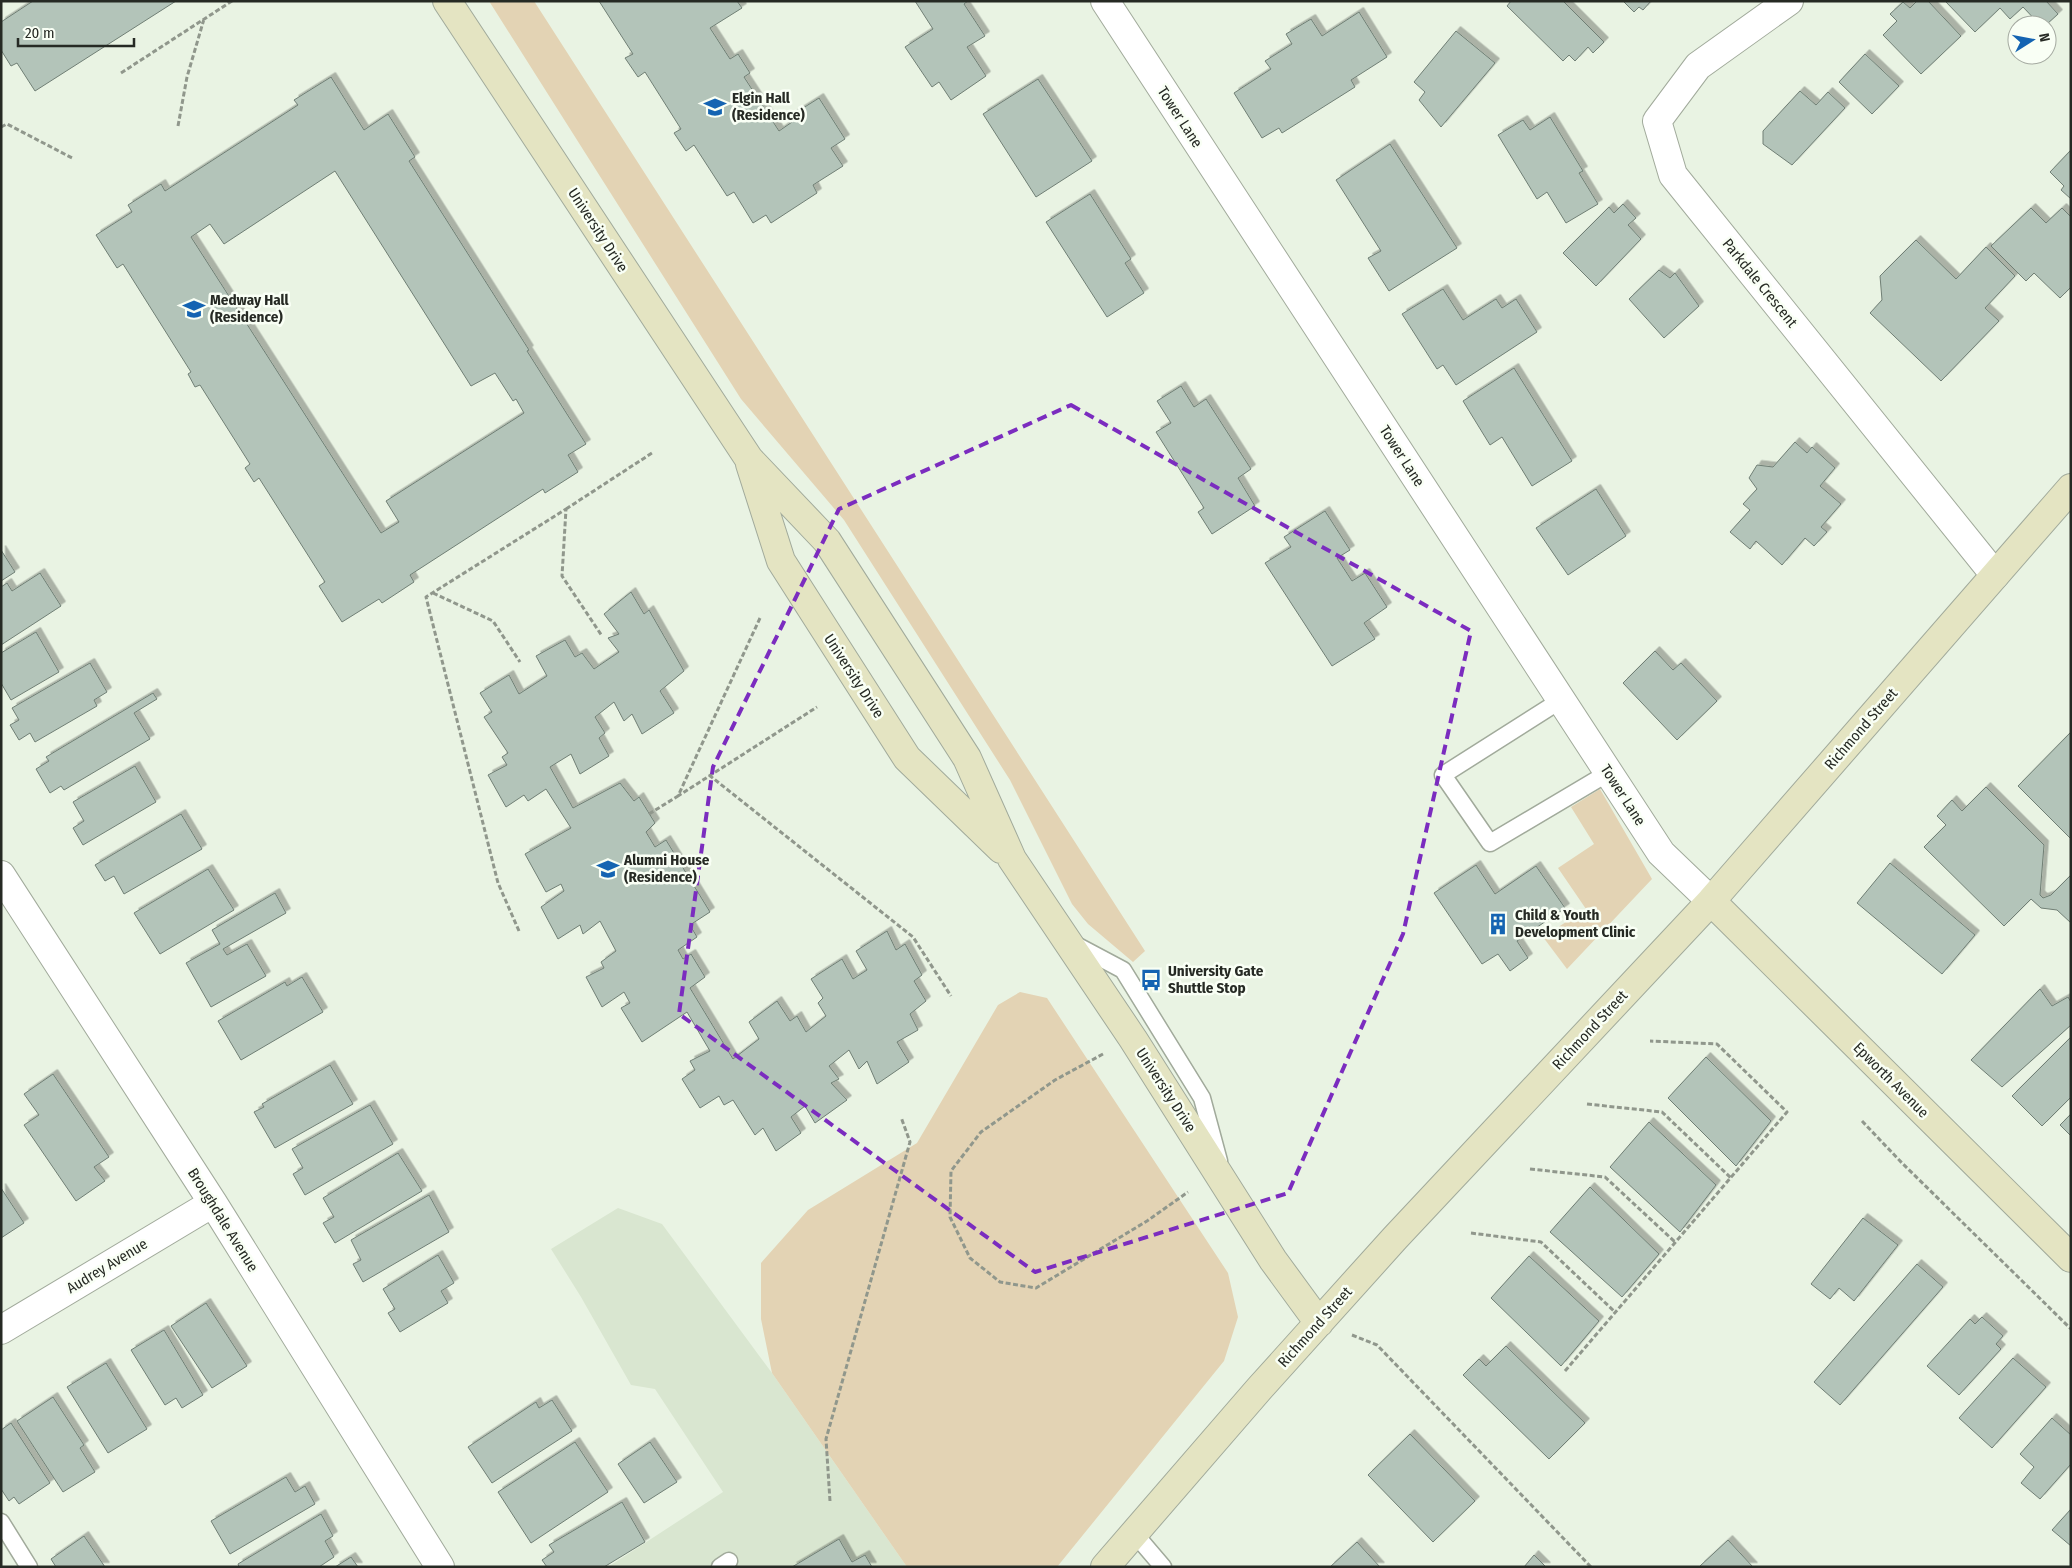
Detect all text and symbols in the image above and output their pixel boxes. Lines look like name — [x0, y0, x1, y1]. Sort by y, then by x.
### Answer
scale bar — [18, 15, 134, 47]
north arrow — [2007, 15, 2057, 65]
text: 20 m — [25, 24, 55, 42]
text: N — [2035, 32, 2053, 43]
street label: Tower Lane — [1154, 83, 1206, 151]
place label: Elgin Hall (Residence) — [732, 89, 805, 124]
school or university icon: Elgin Hall (Residence) — [702, 94, 728, 120]
street label: University Drive — [564, 185, 632, 275]
street label: Parkdale Crescent — [1719, 235, 1801, 331]
place label: Medway Hall (Residence) — [210, 291, 290, 326]
school or university icon: Medway Hall (Residence) — [181, 296, 207, 322]
street label: Tower Lane — [1376, 422, 1428, 490]
street label: University Drive — [820, 631, 888, 721]
street label: Richmond Street — [1821, 685, 1901, 773]
street label: Tower Lane — [1597, 761, 1649, 829]
place label: Alumni House (Residence) — [623, 851, 710, 886]
school or university icon: Alumni House (Residence) — [595, 856, 621, 882]
place label: Child & Youth Development Clinic — [1515, 906, 1636, 941]
building icon: Child & Youth Development Clinic — [1485, 911, 1511, 937]
place label: University Gate Shuttle Stop — [1168, 962, 1264, 997]
bus stop icon: University Gate Shuttle Stop — [1138, 967, 1164, 993]
street label: Richmond Street — [1549, 986, 1631, 1073]
street label: Epworth Avenue — [1850, 1039, 1932, 1121]
street label: University Drive — [1132, 1045, 1200, 1135]
street label: Broughdale Avenue — [184, 1165, 262, 1275]
street label: Audrey Avenue — [63, 1235, 151, 1297]
street label: Richmond Street — [1274, 1283, 1356, 1371]

